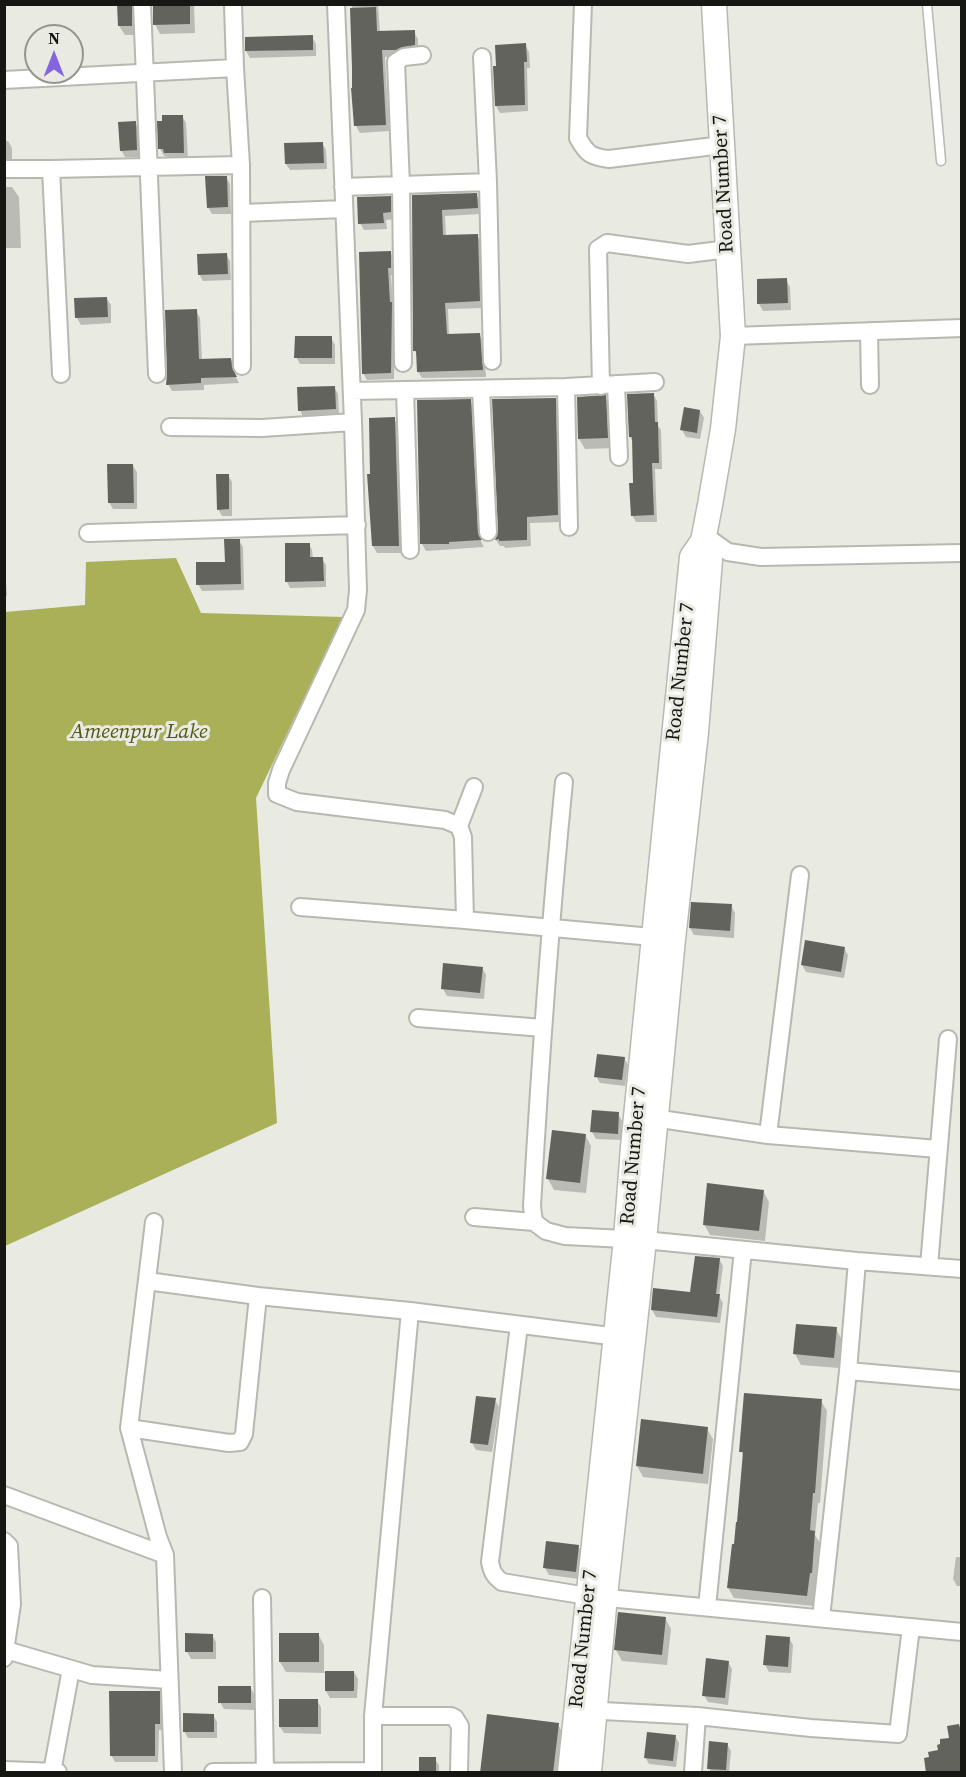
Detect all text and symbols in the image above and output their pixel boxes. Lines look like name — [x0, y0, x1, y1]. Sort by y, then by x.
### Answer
north arrow — [24, 24, 84, 84]
text: N — [48, 27, 60, 49]
street label: Road Number 7 — [708, 114, 740, 254]
street label: Road Number 7 — [662, 602, 700, 742]
water label: Ameenpur Lake — [71, 720, 207, 746]
street label: Road Number 7 — [616, 1086, 652, 1226]
street label: Road Number 7 — [565, 1569, 603, 1709]

